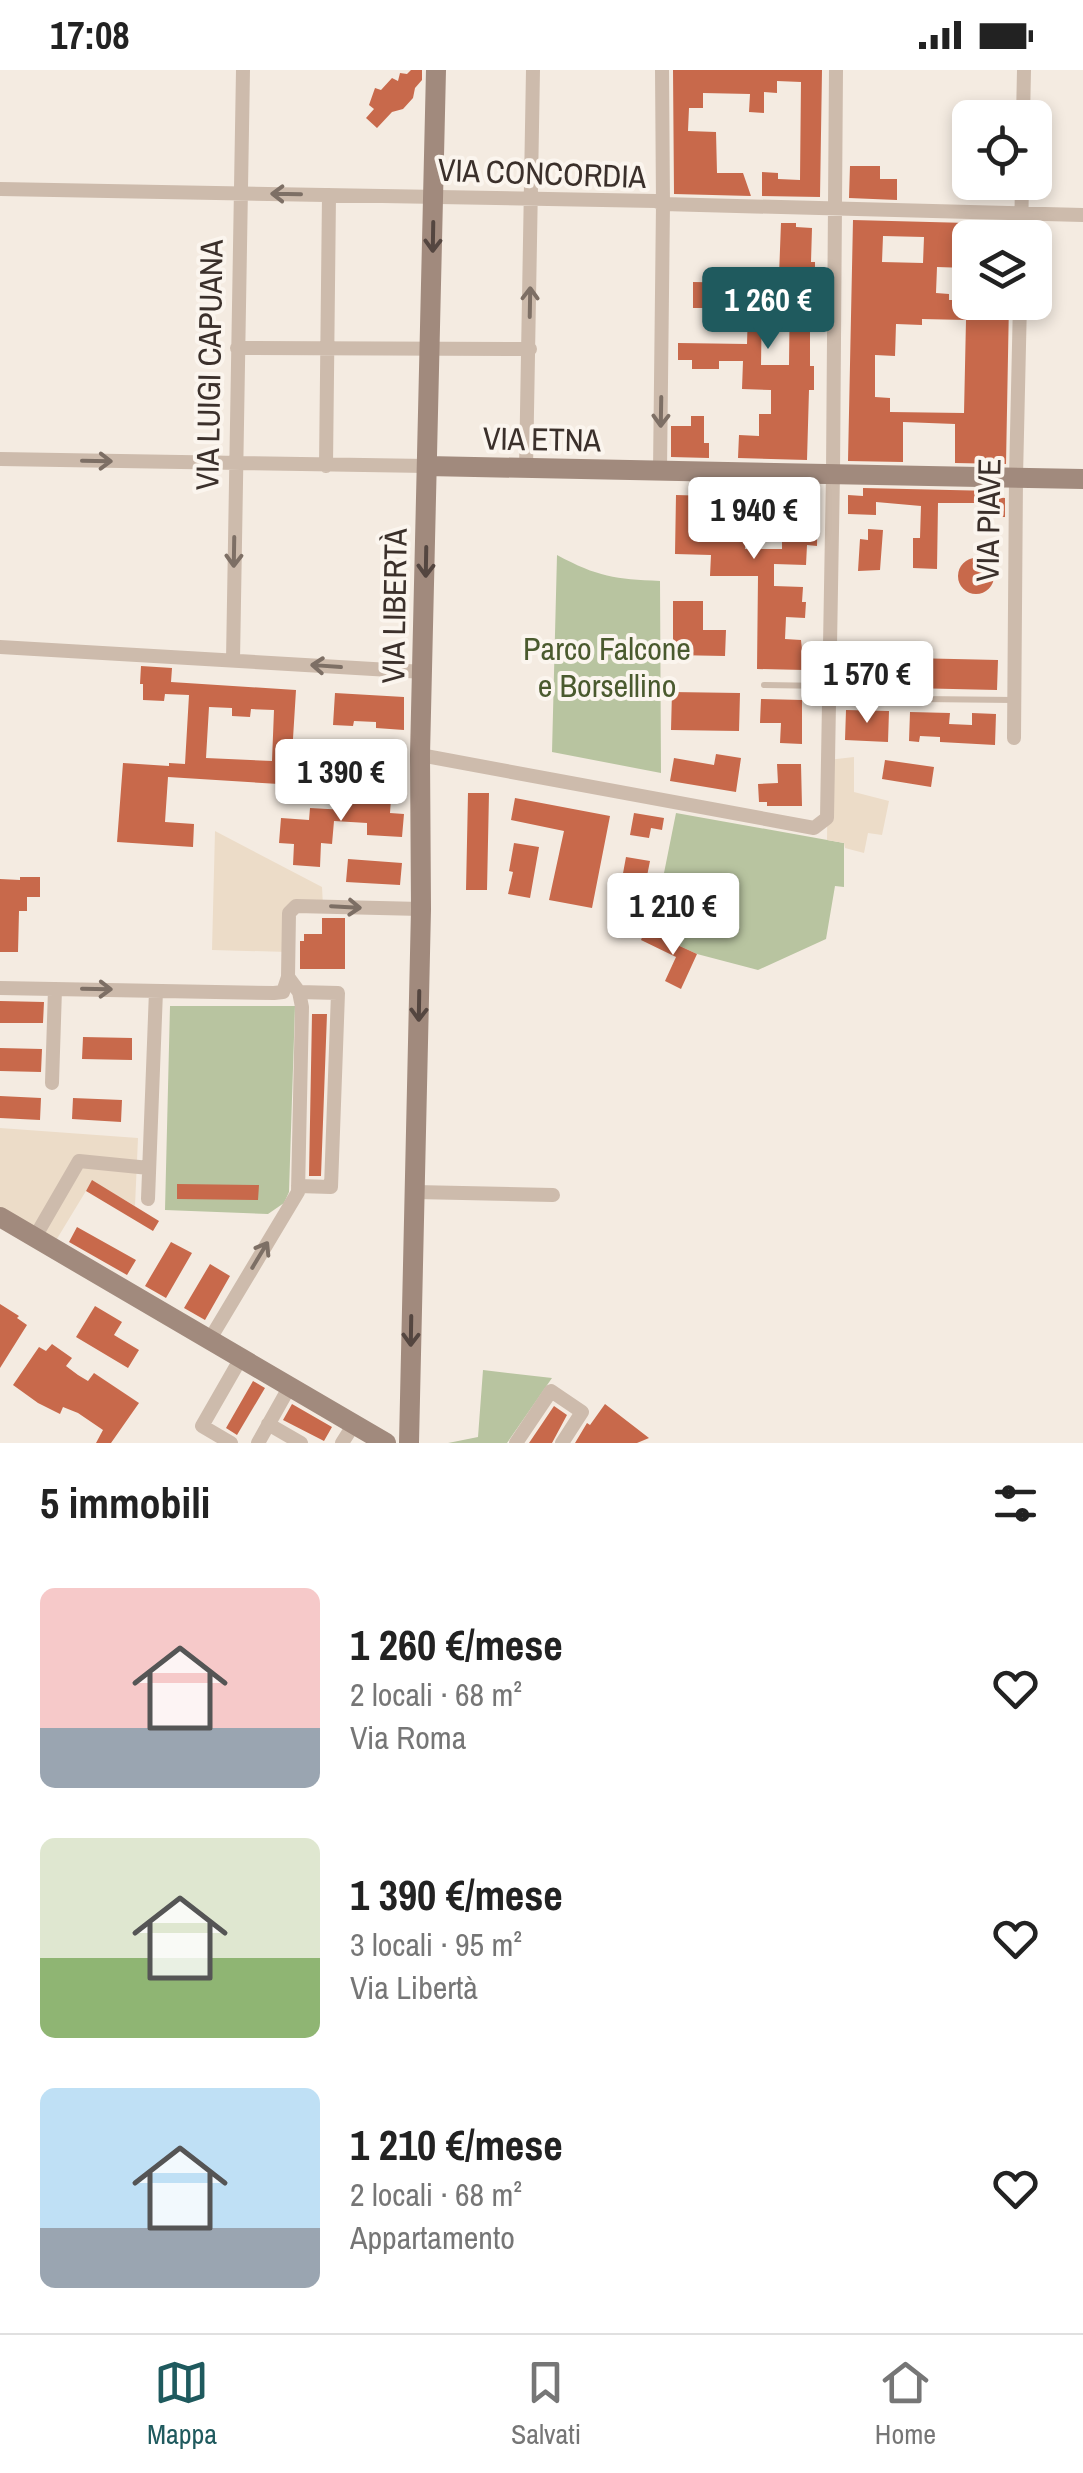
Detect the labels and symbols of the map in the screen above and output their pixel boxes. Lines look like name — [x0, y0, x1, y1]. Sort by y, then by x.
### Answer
street label: VIA CONCORDIA — [437, 148, 647, 198]
one-way arrow — [271, 185, 303, 204]
one-way arrow — [423, 221, 442, 253]
street label: VIA LUIGI CAPUANA — [185, 239, 233, 491]
pin: 1 260 € — [676, 267, 860, 352]
one-way arrow — [521, 286, 540, 319]
one-way arrow — [652, 396, 670, 428]
street label: VIA ETNA — [483, 416, 602, 462]
one-way arrow — [80, 452, 113, 470]
street label: VIA PIAVE — [965, 458, 1011, 582]
pin: 1 940 € — [662, 477, 846, 562]
street label: VIA LIBERTÀ — [371, 528, 417, 684]
one-way arrow — [224, 536, 244, 568]
one-way arrow — [416, 546, 435, 578]
park label: Parco Falcone e Borsellino — [523, 627, 691, 707]
pin: 1 570 € — [775, 641, 959, 726]
one-way arrow — [311, 656, 343, 675]
pin: 1 390 € — [249, 739, 433, 824]
pin: 1 210 € — [581, 873, 765, 958]
one-way arrow — [330, 897, 362, 916]
one-way arrow — [81, 980, 113, 999]
one-way arrow — [409, 990, 428, 1022]
one-way arrow — [250, 1241, 270, 1270]
one-way arrow — [402, 1315, 421, 1347]

